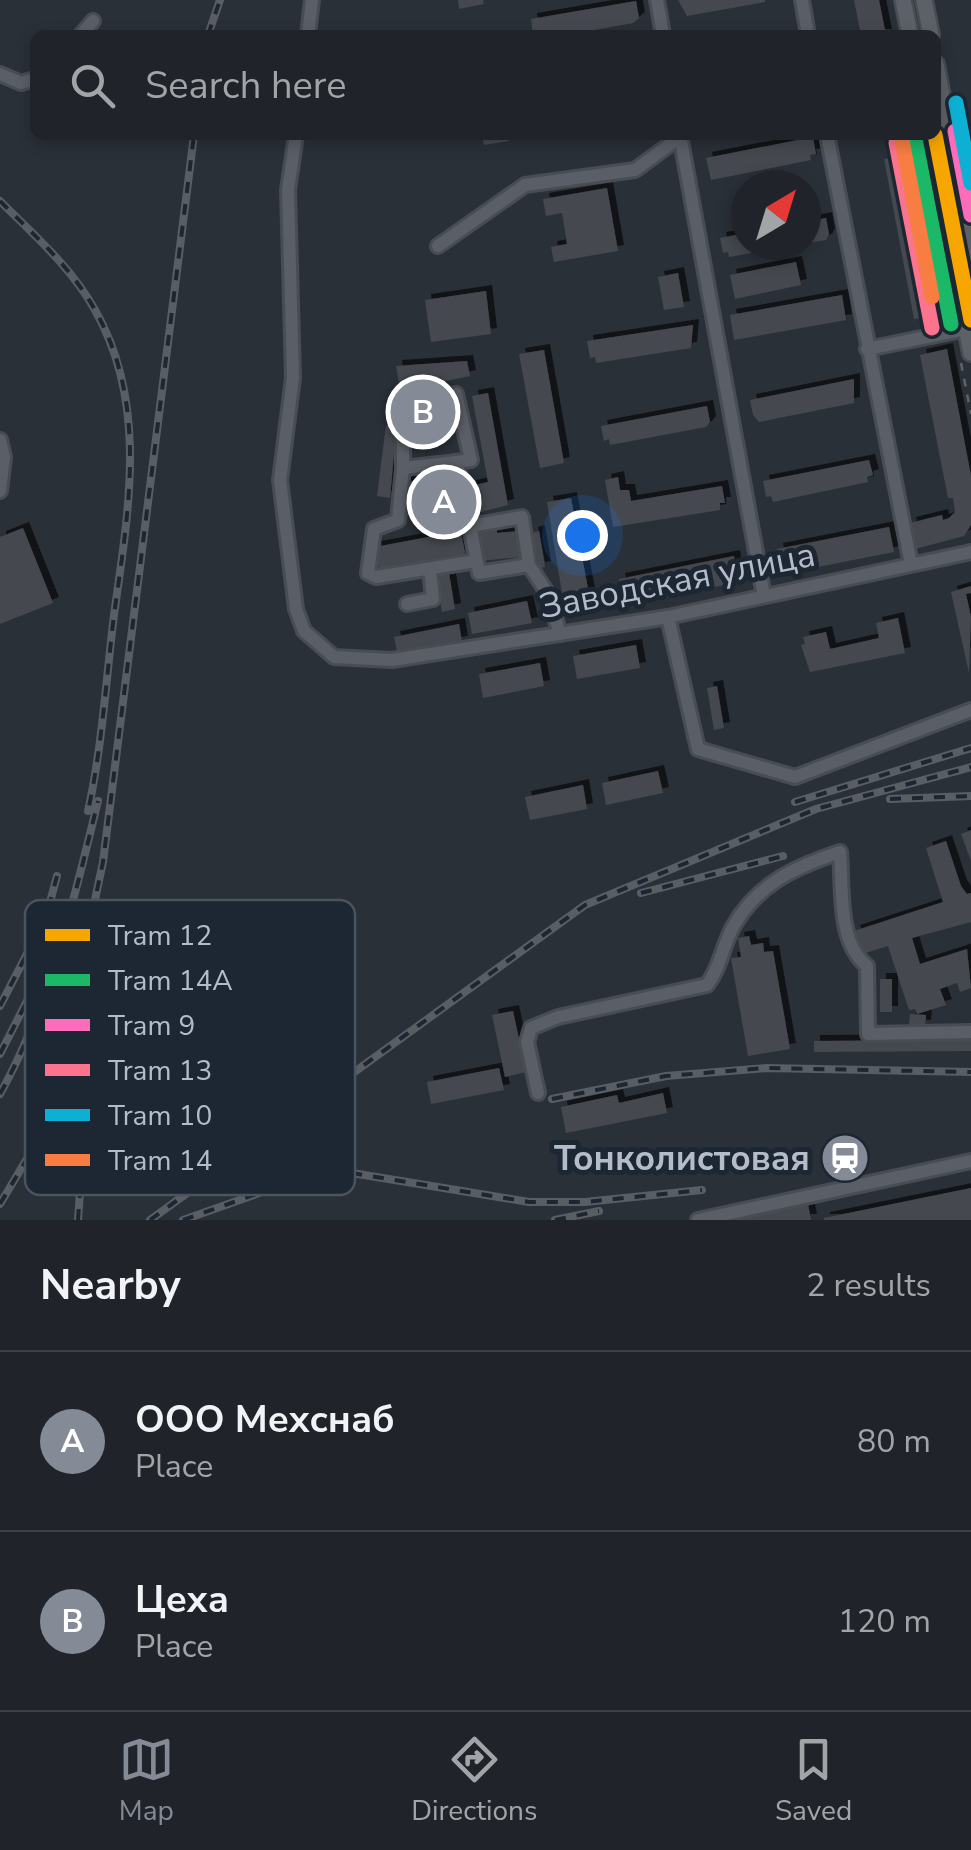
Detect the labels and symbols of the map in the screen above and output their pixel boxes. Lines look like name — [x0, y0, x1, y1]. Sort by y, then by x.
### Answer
north arrow — [731, 170, 821, 260]
pin: B — [390, 374, 456, 450]
pin: A — [412, 464, 476, 540]
your location — [557, 510, 608, 561]
street label: Заводская улица — [535, 531, 819, 630]
legend — [25, 900, 355, 1195]
text: Tram 12 — [108, 917, 212, 955]
text: Tram 14А — [108, 962, 233, 1000]
text: Tram 9 — [108, 1007, 195, 1045]
text: Tram 13 — [108, 1052, 212, 1090]
text: Tram 10 — [108, 1097, 212, 1135]
station icon: Тонколистовая — [819, 1132, 871, 1184]
place label: Тонколистовая — [554, 1135, 810, 1182]
text: Tram 14 — [108, 1142, 212, 1180]

